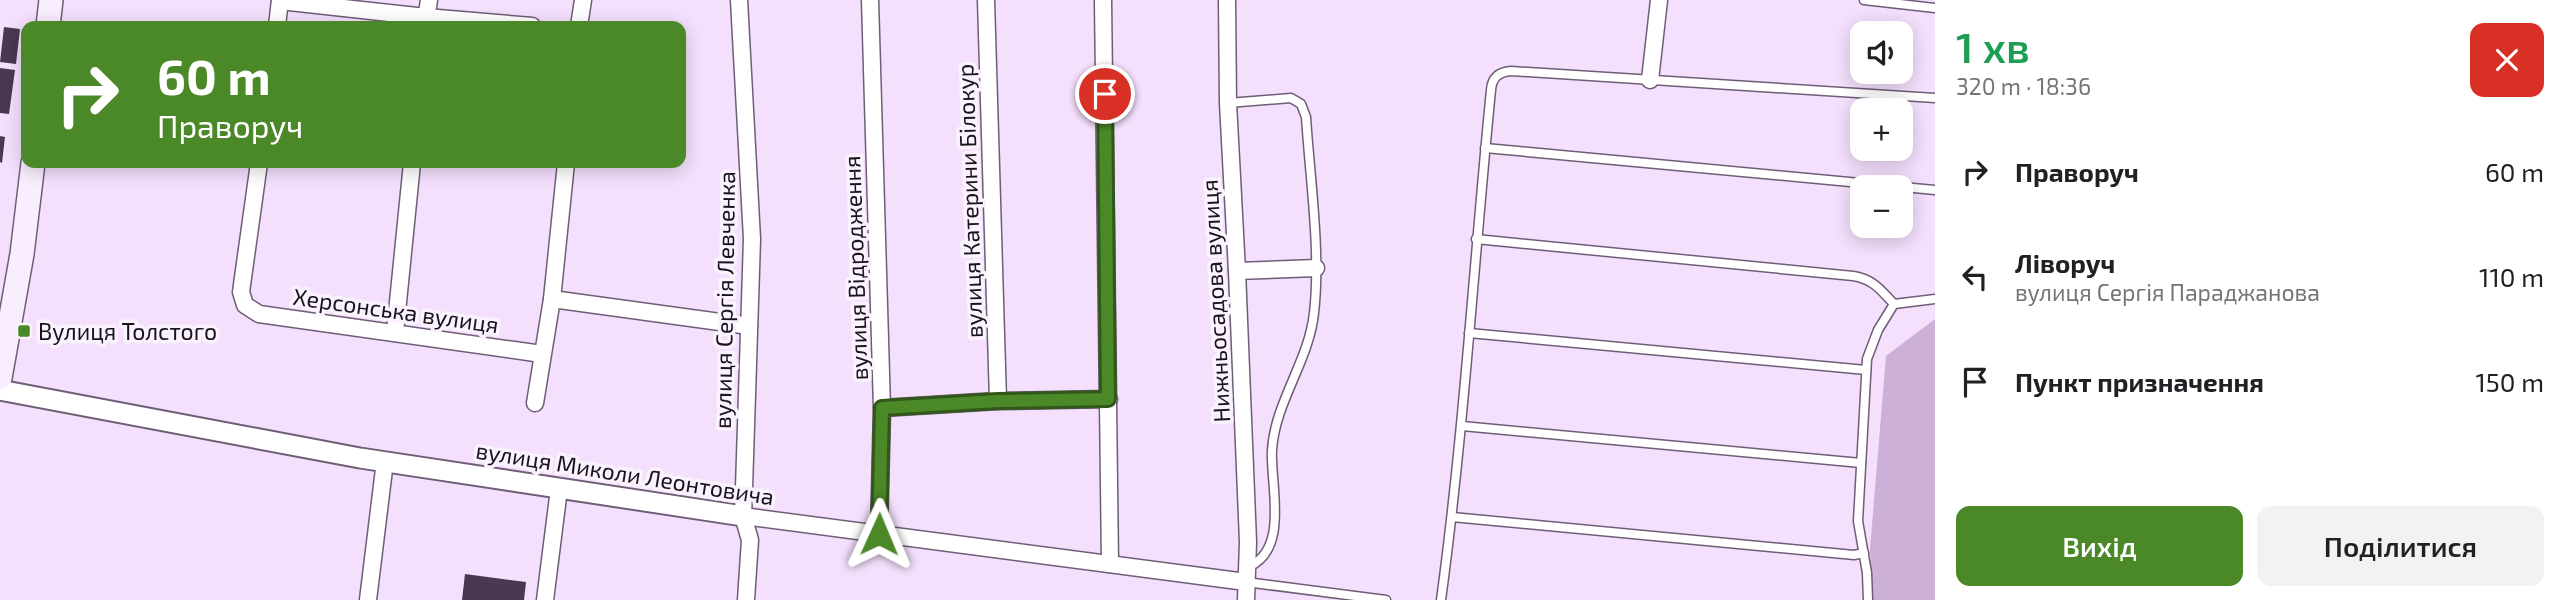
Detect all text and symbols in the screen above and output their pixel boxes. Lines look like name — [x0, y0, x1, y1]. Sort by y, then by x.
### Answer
map controls — [1850, 21, 1913, 238]
button: sound — [1850, 21, 1913, 84]
text: 1 хв — [1956, 21, 2030, 71]
button: close — [2470, 23, 2544, 97]
text: 60 m — [157, 46, 271, 105]
icon: right — [42, 49, 133, 140]
street label: вулиця Катерини Білокур — [950, 63, 989, 339]
pin — [1075, 64, 1135, 124]
text: 320 m · 18:36 — [1956, 72, 2091, 100]
icon: arrive — [1086, 75, 1124, 113]
button: + — [1850, 98, 1913, 161]
text: Праворуч — [157, 106, 303, 144]
icon: right — [1956, 153, 1994, 191]
street label: вулиця Відродження — [837, 155, 874, 381]
text: Праворуч — [2015, 156, 2139, 187]
text: 60 m — [2485, 156, 2544, 187]
street label: вулиця Сергія Левченка — [708, 171, 741, 429]
button: − — [1850, 175, 1913, 238]
street label: Нижньосадова вулиця — [1195, 179, 1236, 423]
text: Ліворуч — [2015, 247, 2115, 278]
icon: left — [1956, 258, 1994, 296]
text: 110 m — [2479, 261, 2544, 292]
text: вулиця Сергія Параджанова — [2015, 278, 2320, 306]
street label: Херсонська вулиця — [291, 282, 501, 339]
place label: Вулиця Толстого — [38, 317, 217, 346]
marker: Вулиця Толстого — [16, 323, 32, 339]
icon: arrive — [1956, 363, 1994, 401]
text: Пункт призначення — [2015, 366, 2264, 397]
text: 150 m — [2475, 366, 2544, 397]
street label: вулиця Миколи Леонтовича — [474, 436, 776, 511]
position arrow — [842, 497, 916, 571]
button: Вихід — [1956, 506, 2243, 586]
button: Поділитися — [2257, 506, 2544, 586]

